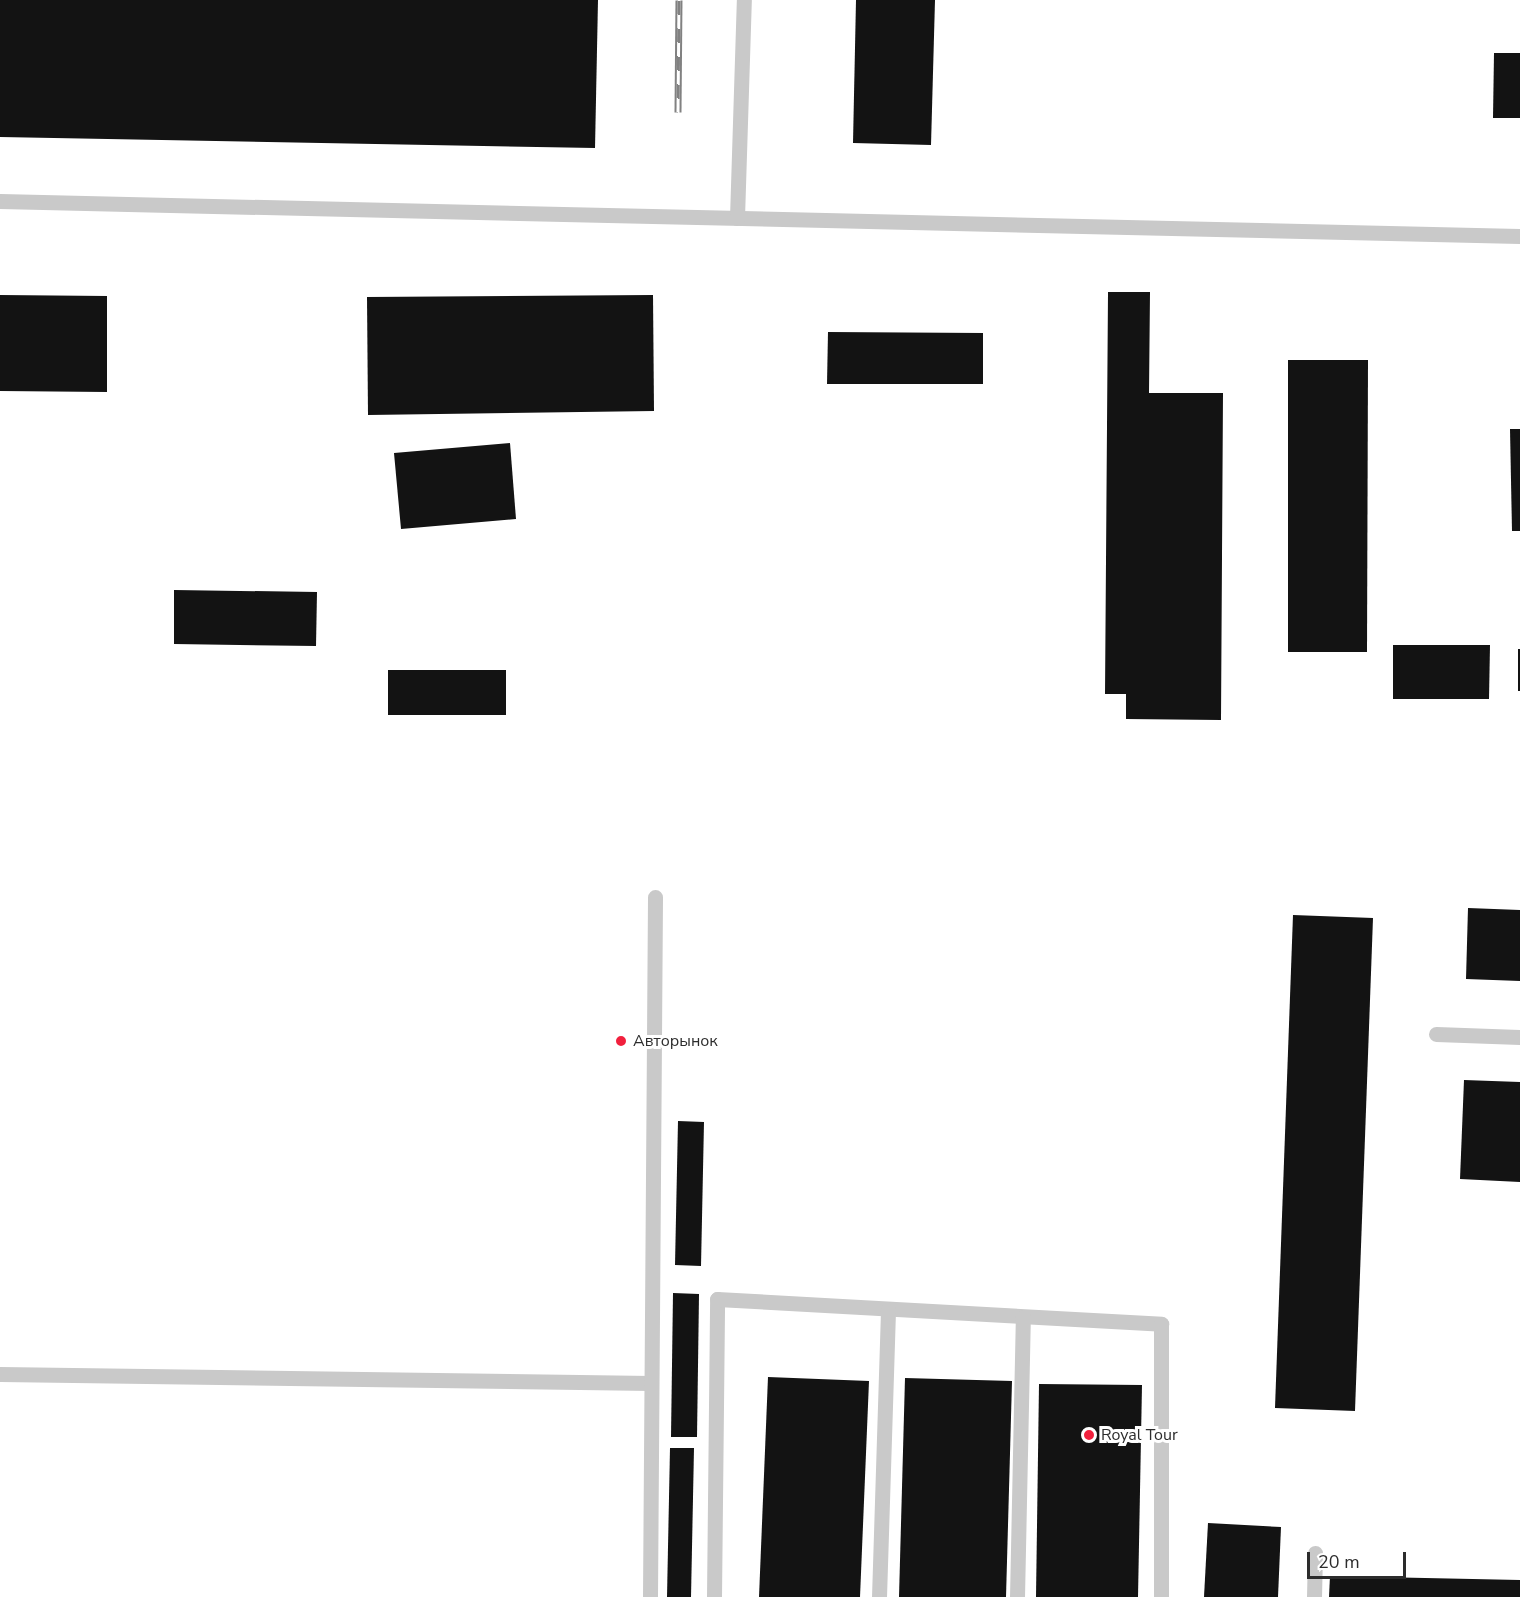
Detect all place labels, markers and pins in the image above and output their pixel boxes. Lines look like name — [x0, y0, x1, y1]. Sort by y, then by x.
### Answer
place label: Авторынок — [633, 1031, 718, 1051]
marker: Авторынок — [614, 1034, 628, 1048]
place label: Royal Tour — [1101, 1425, 1178, 1445]
marker: Royal Tour — [1082, 1428, 1096, 1442]

